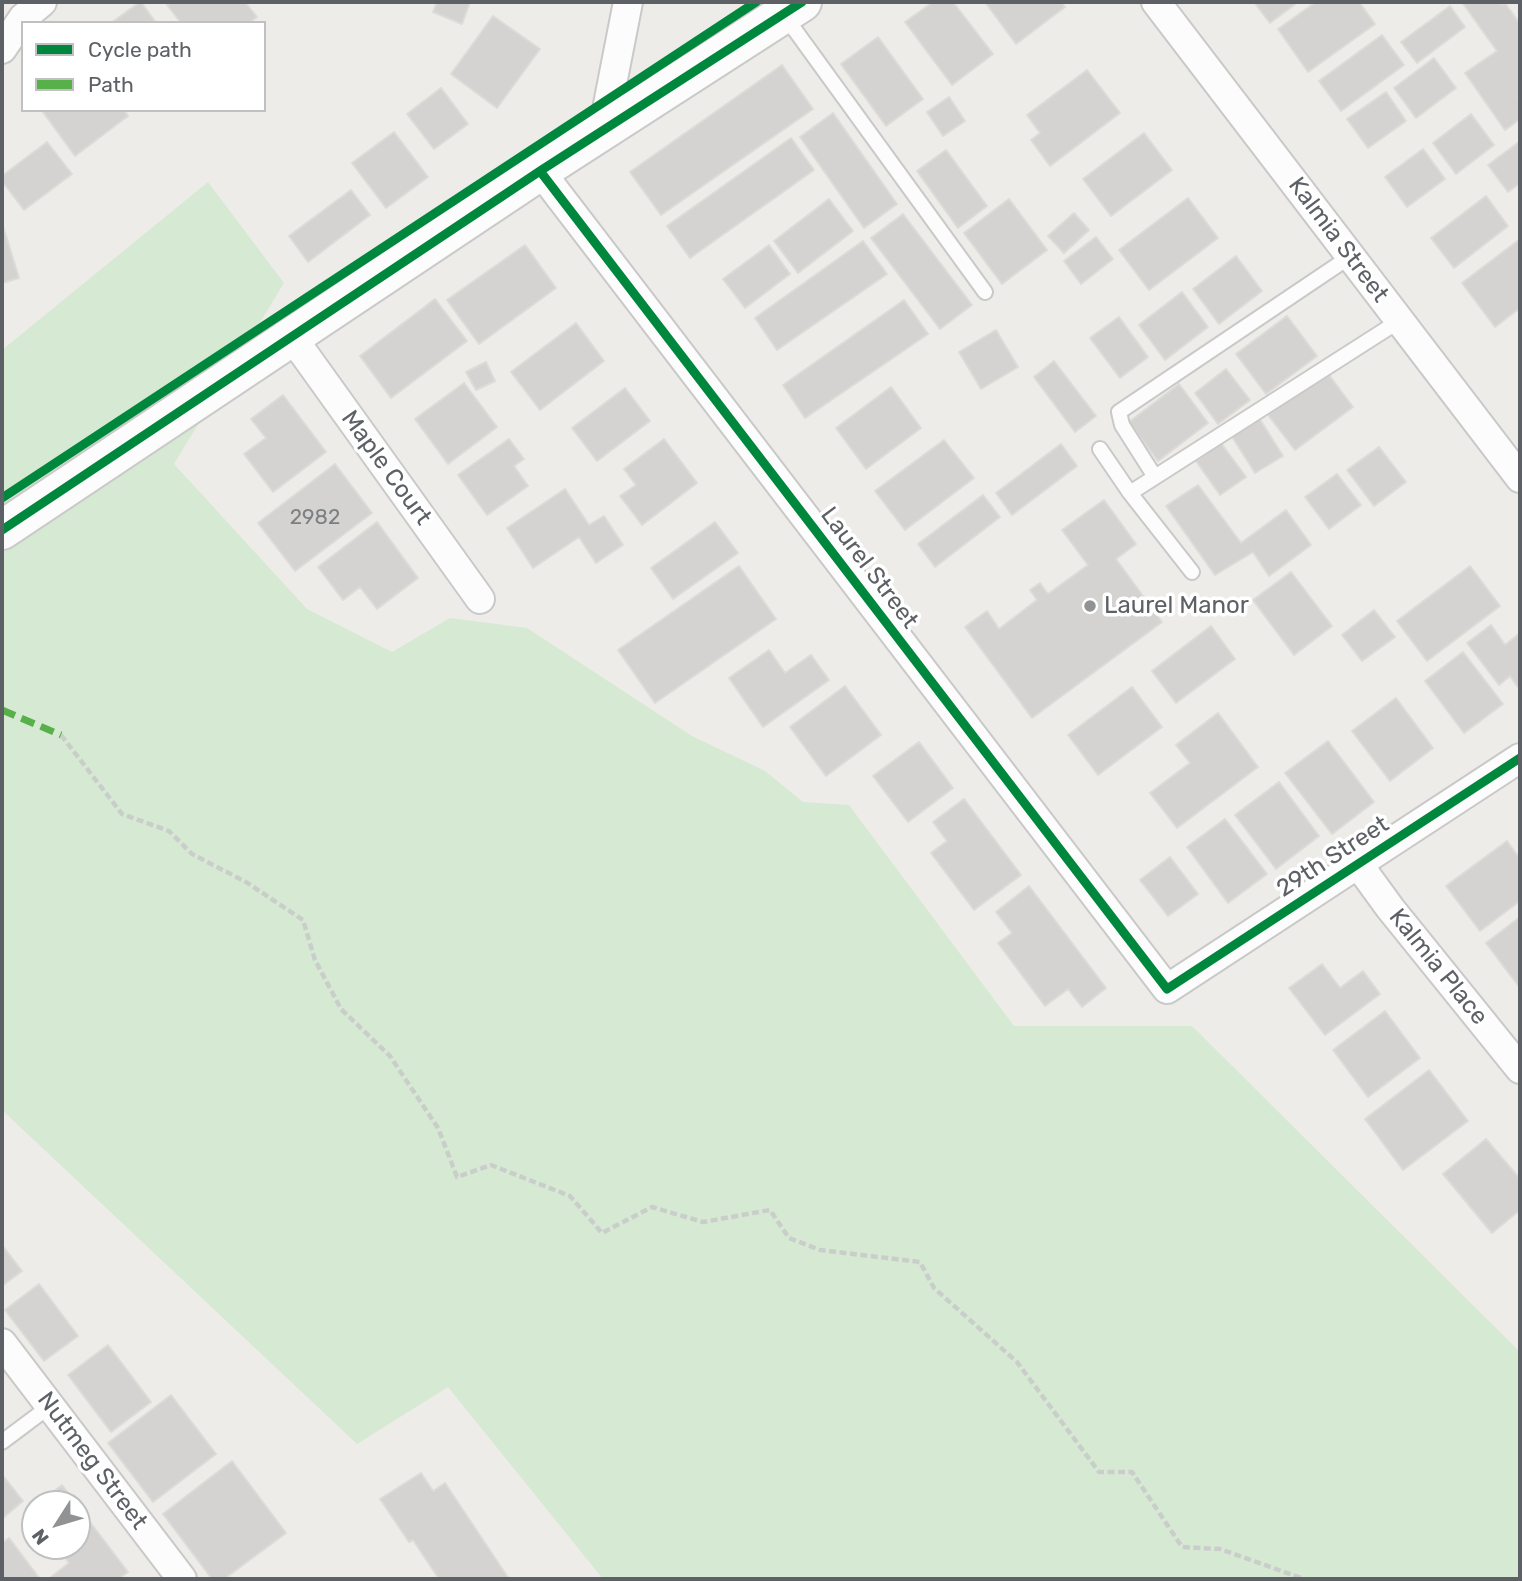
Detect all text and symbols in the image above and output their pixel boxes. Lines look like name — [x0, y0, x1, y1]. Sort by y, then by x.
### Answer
legend — [21, 21, 266, 112]
text: Cycle path — [88, 37, 192, 62]
text: Path — [88, 72, 134, 97]
street label: Kalmia Street — [1282, 172, 1394, 308]
street label: Maple Court — [335, 405, 437, 531]
street label: Laurel Street — [814, 502, 924, 634]
house number: 2982 — [290, 505, 340, 531]
place label: Laurel Manor — [1104, 592, 1249, 620]
marker: Laurel Manor — [1082, 598, 1098, 614]
street label: 29th Street — [1272, 810, 1394, 904]
street label: Kalmia Place — [1383, 903, 1493, 1031]
street label: Nutmeg Street — [31, 1386, 153, 1536]
north arrow — [21, 1490, 91, 1560]

